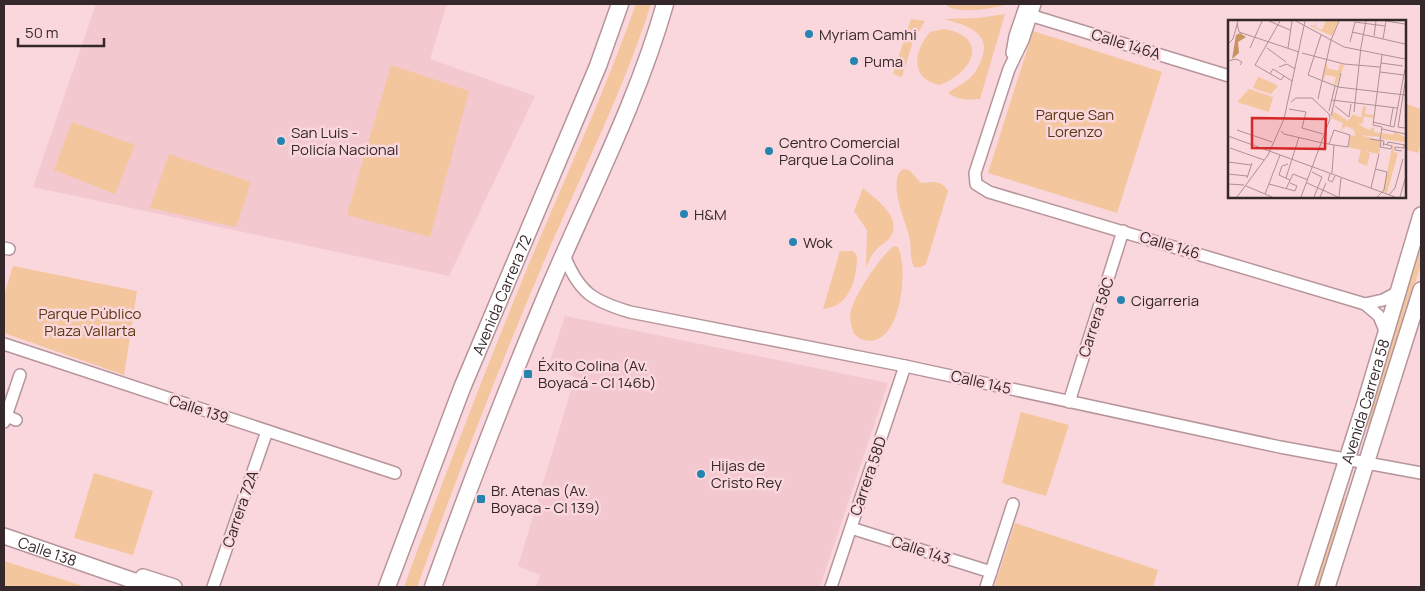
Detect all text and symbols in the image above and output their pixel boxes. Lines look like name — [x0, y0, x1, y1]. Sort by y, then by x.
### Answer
scale bar — [18, 15, 104, 47]
inset map — [1228, 20, 1405, 198]
text: 50 m — [25, 22, 59, 43]
place label: Myriam Camhi — [819, 24, 917, 45]
street label: Calle 146A — [1089, 24, 1164, 65]
marker: Myriam Camhi — [803, 28, 815, 40]
place label: Puma — [864, 51, 903, 72]
marker: Puma — [848, 55, 860, 67]
park label: Parque San Lorenzo — [1036, 104, 1114, 142]
place label: San Luis - Policía Nacional — [291, 122, 399, 160]
place label: Centro Comercial Parque La Colina — [779, 132, 900, 170]
marker: San Luis - Policía Nacional — [275, 135, 287, 147]
marker: Centro Comercial Parque La Colina — [763, 145, 775, 157]
place label: H&M — [694, 204, 727, 225]
marker: H&M — [678, 208, 690, 220]
street label: Calle 146 — [1137, 226, 1203, 264]
street label: Avenida Carrera 72 — [467, 231, 536, 358]
place label: Wok — [803, 232, 833, 253]
marker: Wok — [787, 236, 799, 248]
street label: Carrera 58C — [1073, 274, 1119, 360]
place label: Cigarreria — [1131, 290, 1199, 311]
marker: Cigarreria — [1115, 294, 1127, 306]
park label: Parque Público Plaza Vallarta — [39, 303, 142, 341]
street label: Avenida Carrera 58 — [1336, 336, 1394, 466]
place label: Éxito Colina (Av. Boyacá - Cl 146b) — [538, 355, 657, 393]
street label: Calle 145 — [949, 365, 1013, 399]
marker: Éxito Colina (Av. Boyacá - Cl 146b) — [522, 368, 534, 380]
street label: Calle 139 — [167, 390, 231, 428]
street label: Carrera 58D — [845, 434, 891, 518]
place label: Hijas de Cristo Rey — [711, 455, 782, 493]
street label: Carrera 72A — [217, 467, 263, 550]
marker: Hijas de Cristo Rey — [695, 468, 707, 480]
place label: Br. Atenas (Av. Boyaca - Cl 139) — [491, 480, 601, 518]
marker: Br. Atenas (Av. Boyaca - Cl 139) — [475, 493, 487, 505]
street label: Calle 138 — [15, 531, 80, 571]
street label: Calle 143 — [889, 531, 953, 569]

